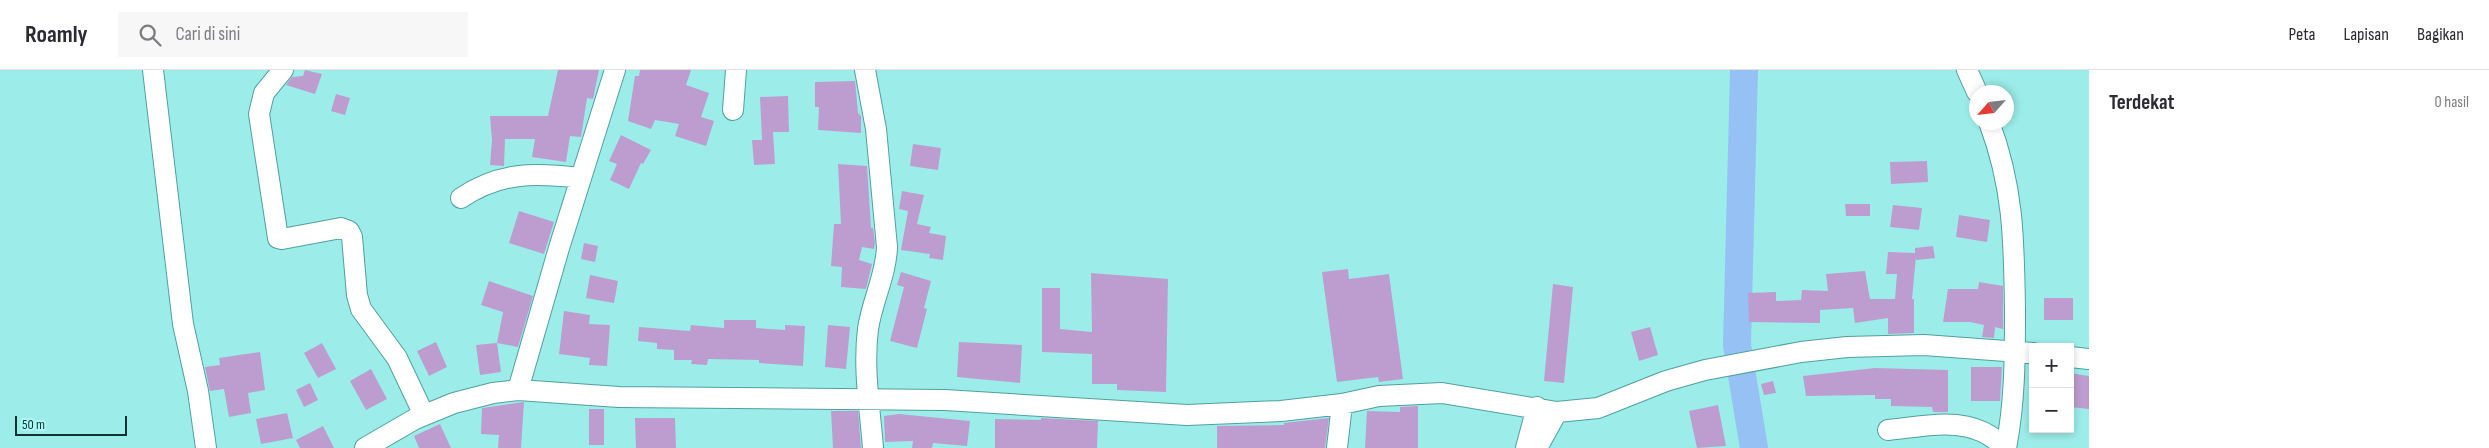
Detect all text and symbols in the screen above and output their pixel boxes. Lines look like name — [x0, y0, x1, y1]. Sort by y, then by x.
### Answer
search box — [118, 12, 468, 57]
text: Roamly — [25, 20, 88, 49]
icon: search — [136, 21, 164, 49]
text: Cari di sini — [176, 23, 240, 46]
text: Peta — [2288, 24, 2316, 45]
text: Lapisan — [2344, 24, 2389, 45]
text: Bagikan — [2417, 24, 2464, 45]
north arrow — [1969, 85, 2014, 130]
text: Terdekat — [2109, 90, 2175, 115]
text: 0 hasil — [2435, 93, 2469, 112]
map controls — [2029, 343, 2074, 433]
button: + — [2029, 343, 2074, 388]
button: − — [2029, 388, 2074, 433]
scale bar — [15, 413, 128, 436]
text: 50 m — [22, 416, 45, 433]

